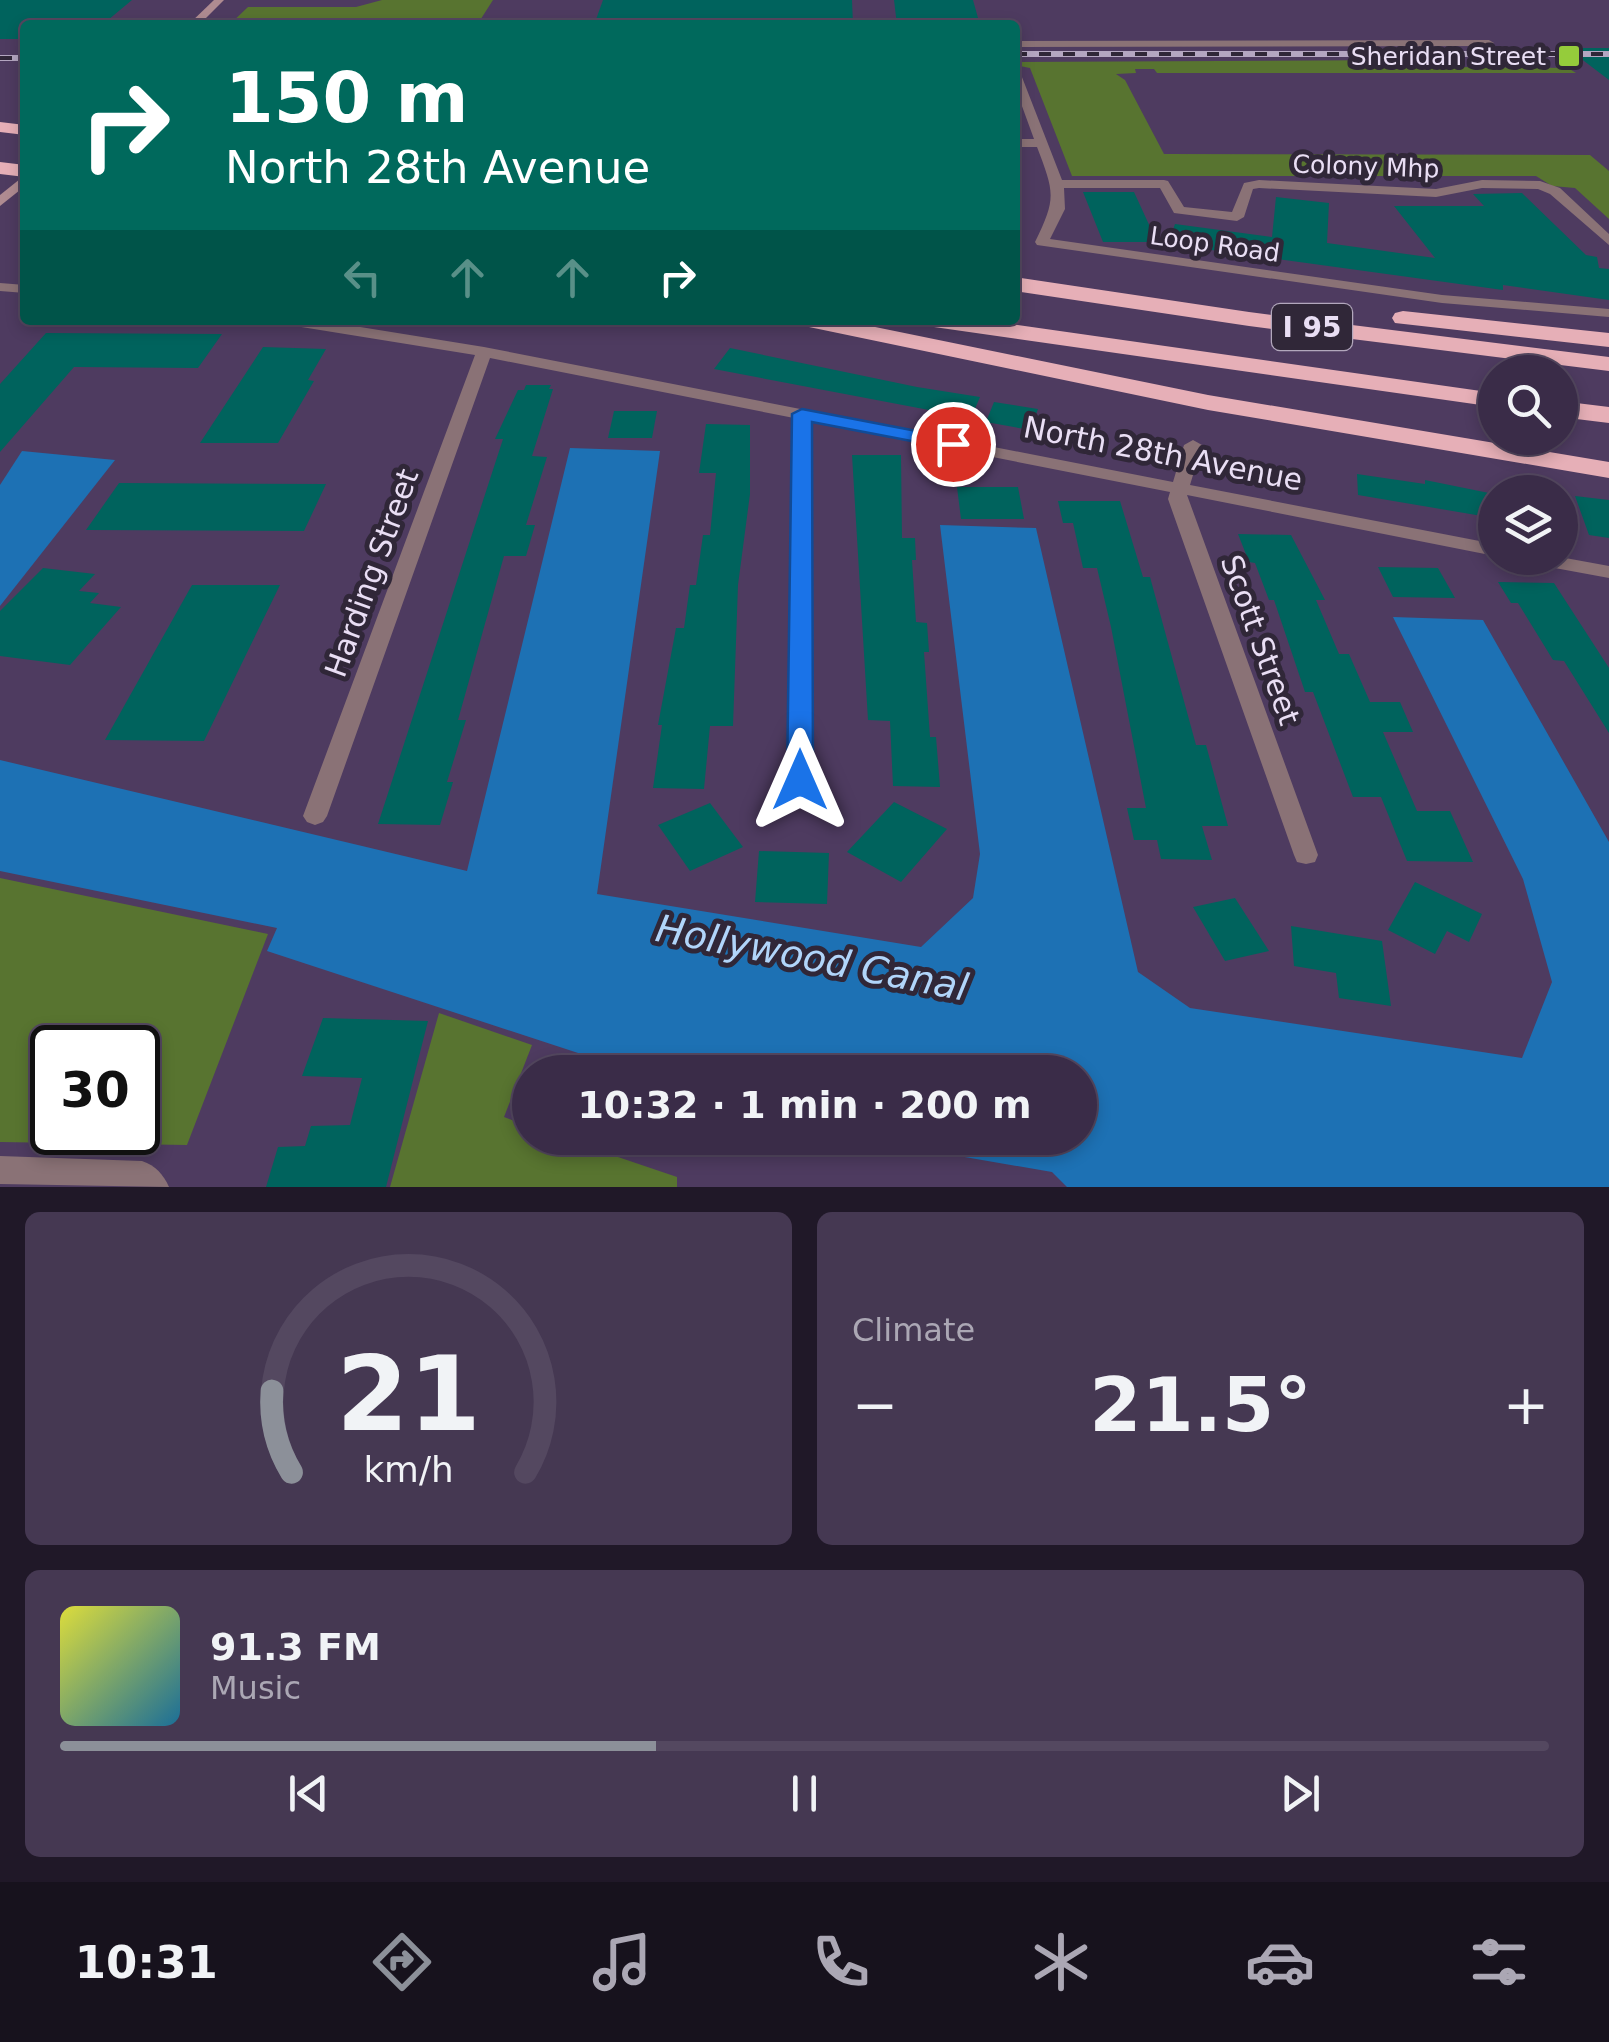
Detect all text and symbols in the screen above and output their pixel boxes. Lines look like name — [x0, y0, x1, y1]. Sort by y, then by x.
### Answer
place label: Sheridan Street — [1351, 42, 1546, 71]
marker: Sheridan Street — [1556, 43, 1582, 69]
text: 150 m — [225, 57, 468, 139]
icon: right — [60, 60, 190, 190]
text: North 28th Avenue — [225, 141, 650, 194]
street label: Colony Mhp — [1292, 149, 1440, 184]
street label: Loop Road — [1148, 221, 1282, 268]
icon: left — [335, 250, 390, 305]
icon: ahead — [440, 250, 495, 305]
icon: ahead — [545, 250, 600, 305]
icon: right — [650, 250, 705, 305]
road number: I 95 — [1272, 304, 1352, 350]
map controls — [1478, 355, 1578, 575]
button: search — [1478, 355, 1578, 455]
pin — [911, 402, 996, 487]
street label: North 28th Avenue — [1021, 409, 1306, 498]
icon: arrive — [926, 417, 981, 472]
street label: Harding Street — [318, 464, 425, 682]
button: layers — [1478, 475, 1578, 575]
street label: Scott Street — [1214, 550, 1307, 730]
position arrow — [748, 728, 852, 832]
water label: Hollywood Canal — [652, 906, 972, 1010]
speed limit sign: 30 — [30, 1025, 160, 1155]
text: 10:32 · 1 min · 200 m — [577, 1083, 1032, 1127]
text: Climate — [852, 1311, 975, 1349]
text: 21 — [336, 1333, 481, 1455]
text: 21.5° — [1089, 1361, 1312, 1449]
text: − — [852, 1373, 898, 1437]
text: + — [1503, 1373, 1549, 1437]
text: km/h — [363, 1449, 454, 1490]
text: 91.3 FM — [210, 1625, 381, 1669]
text: Music — [210, 1669, 301, 1707]
icon: previous — [281, 1766, 336, 1821]
icon: pause — [777, 1766, 832, 1821]
icon: next — [1273, 1766, 1328, 1821]
icon: directions — [367, 1927, 437, 1997]
icon: music — [587, 1927, 657, 1997]
icon: phone — [806, 1927, 876, 1997]
icon: climate — [1026, 1927, 1096, 1997]
icon: car — [1245, 1927, 1315, 1997]
icon: filters — [1464, 1927, 1534, 1997]
text: 10:31 — [75, 1936, 218, 1989]

